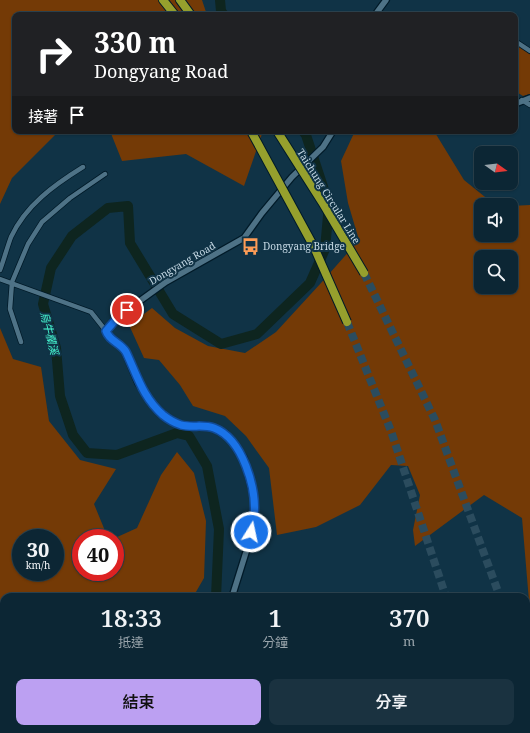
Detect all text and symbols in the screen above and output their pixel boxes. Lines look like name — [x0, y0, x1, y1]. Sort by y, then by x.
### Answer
text: 330 m — [94, 23, 176, 61]
icon: right — [28, 28, 80, 80]
text: Dongyang Road — [94, 59, 228, 83]
icon: arrive — [66, 104, 88, 126]
text: 接著 — [28, 106, 58, 126]
street label: Taichung Circular Line — [294, 146, 364, 246]
north arrow — [474, 146, 518, 190]
map controls — [474, 146, 518, 294]
button: sound — [474, 198, 518, 242]
bus stop icon: Dongyang Bridge — [240, 236, 260, 256]
street label: Dongyang Road — [146, 238, 218, 288]
place label: Dongyang Bridge — [263, 239, 345, 253]
button: search — [474, 250, 518, 294]
pin — [110, 293, 144, 327]
icon: arrive — [116, 299, 138, 321]
water label: 烏牛欄溪 — [37, 310, 63, 358]
position arrow — [230, 511, 272, 553]
speed limit sign: 40 — [72, 529, 124, 581]
text: 30 — [27, 536, 49, 563]
text: km/h — [26, 558, 50, 572]
text: 18:33 — [101, 601, 162, 634]
text: 1 — [269, 601, 282, 634]
text: 370 — [389, 601, 429, 634]
text: m — [403, 632, 415, 650]
text: 抵達 — [118, 633, 144, 651]
text: 分鐘 — [262, 633, 288, 651]
button: 結束 — [16, 679, 261, 725]
button: 分享 — [269, 679, 514, 725]

